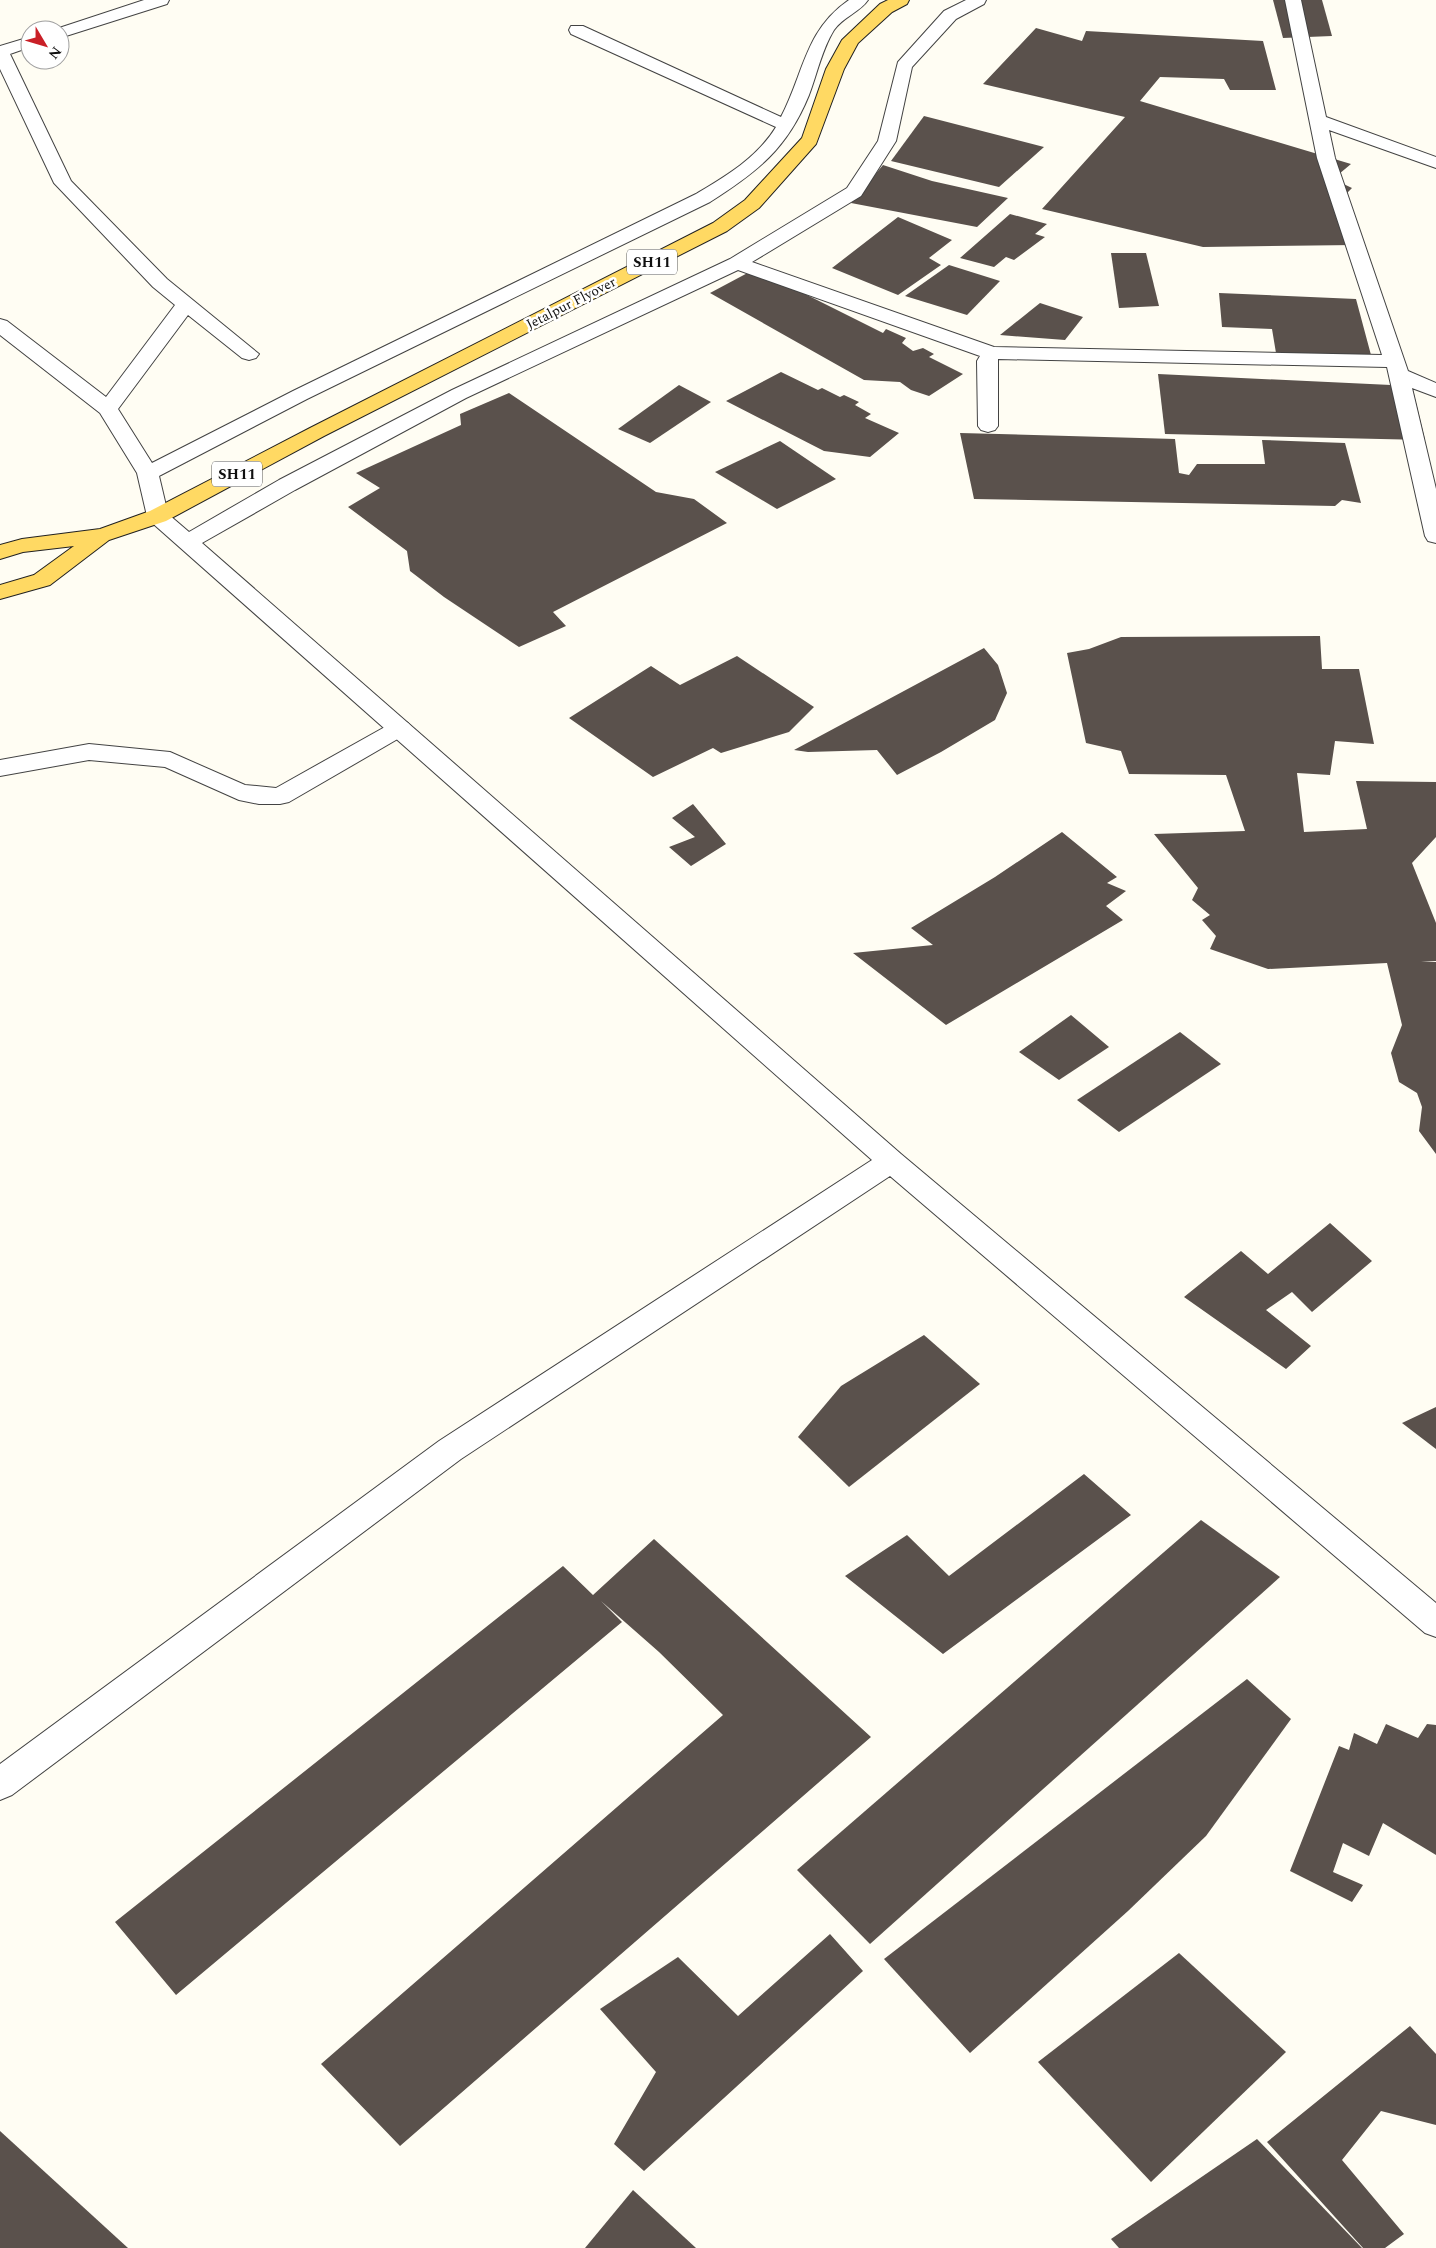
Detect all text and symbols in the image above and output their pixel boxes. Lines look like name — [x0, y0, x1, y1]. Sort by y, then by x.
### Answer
north arrow — [20, 20, 70, 70]
text: N — [43, 42, 67, 64]
road number: SH11 — [627, 250, 677, 274]
street label: Jetalpur Flyover — [522, 271, 620, 335]
road number: SH11 — [212, 462, 262, 486]

